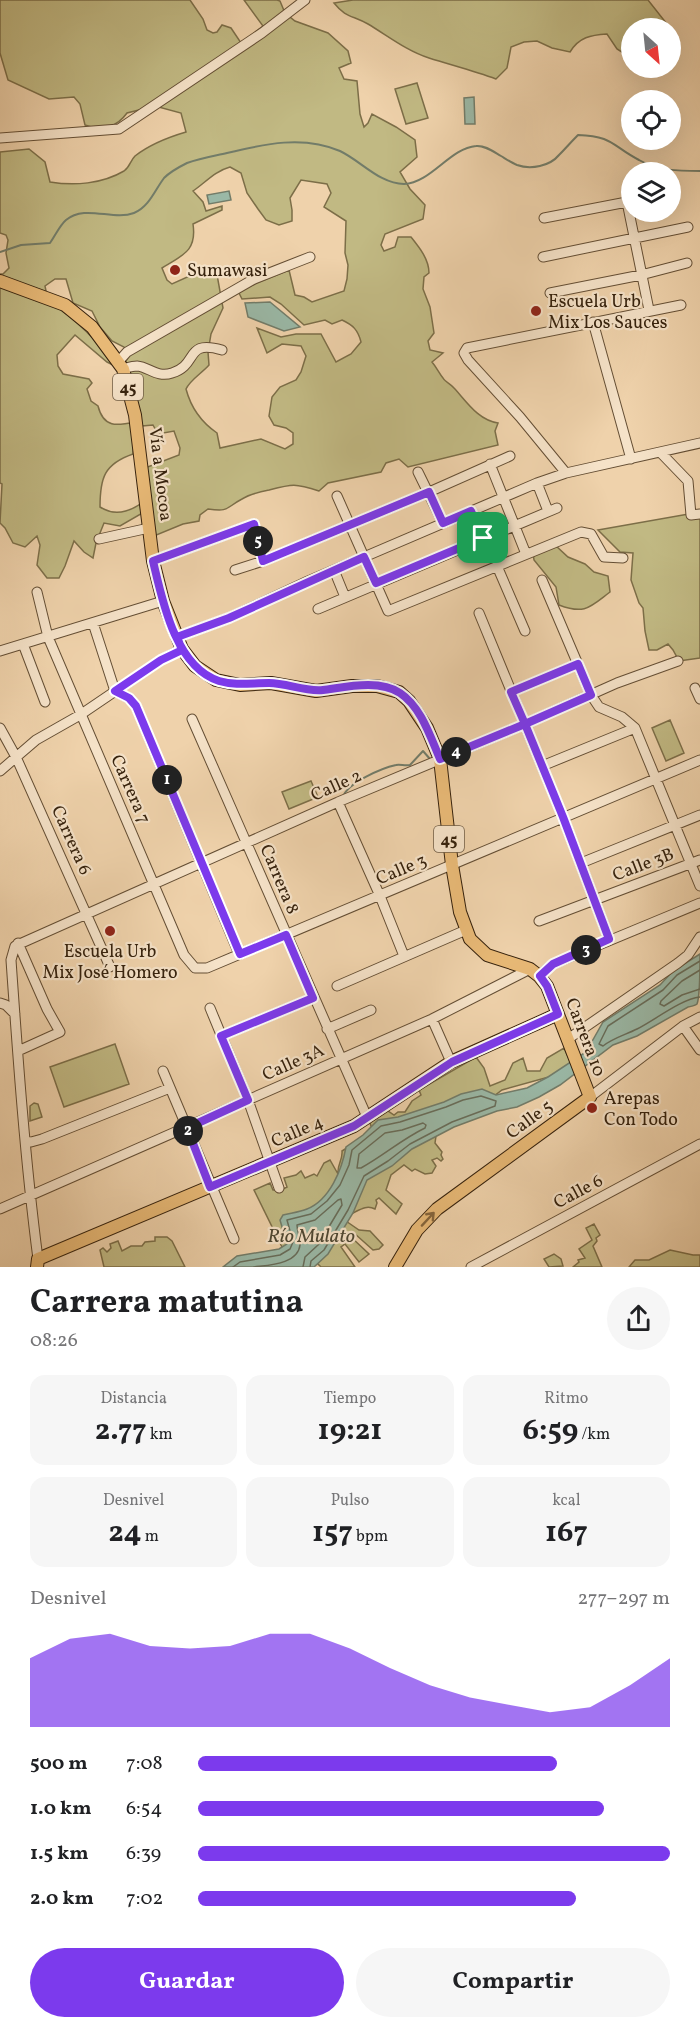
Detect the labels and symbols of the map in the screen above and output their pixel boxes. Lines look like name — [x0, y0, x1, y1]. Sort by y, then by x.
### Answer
north arrow — [621, 18, 681, 78]
place label: Sumawasi — [187, 259, 267, 284]
marker: Sumawasi — [168, 263, 182, 277]
place label: Escuela Urb Mix Los Sauces — [548, 290, 667, 336]
marker: Escuela Urb Mix Los Sauces — [529, 304, 543, 318]
road number: 45 — [113, 374, 143, 400]
street label: Vía a Mocoa — [141, 426, 178, 523]
pin — [457, 512, 508, 563]
pin: 5 — [243, 526, 273, 556]
pin: 4 — [441, 737, 471, 767]
street label: Carrera 7 — [103, 751, 156, 828]
street label: Calle 2 — [307, 764, 366, 809]
pin: 1 — [152, 765, 182, 795]
street label: Carrera 6 — [44, 802, 97, 879]
road number: 45 — [434, 826, 464, 852]
street label: Carrera 8 — [253, 841, 305, 918]
street label: Calle 3B — [609, 842, 678, 889]
street label: Calle 3 — [372, 849, 431, 892]
marker: Escuela Urb Mix José Homero — [103, 924, 117, 938]
pin: 3 — [571, 935, 601, 965]
place label: Escuela Urb Mix José Homero — [42, 940, 178, 986]
street label: Carrera 10 — [558, 995, 611, 1081]
street label: Calle 3A — [259, 1038, 329, 1088]
place label: Arepas Con Todo — [604, 1087, 678, 1133]
street label: Calle 5 — [501, 1095, 558, 1146]
marker: Arepas Con Todo — [585, 1101, 599, 1115]
street label: Calle 4 — [268, 1110, 327, 1155]
pin: 2 — [173, 1116, 203, 1146]
street label: Calle 6 — [550, 1169, 608, 1216]
one-way arrow — [421, 1211, 435, 1226]
water label: Río Mulato — [267, 1223, 355, 1251]

